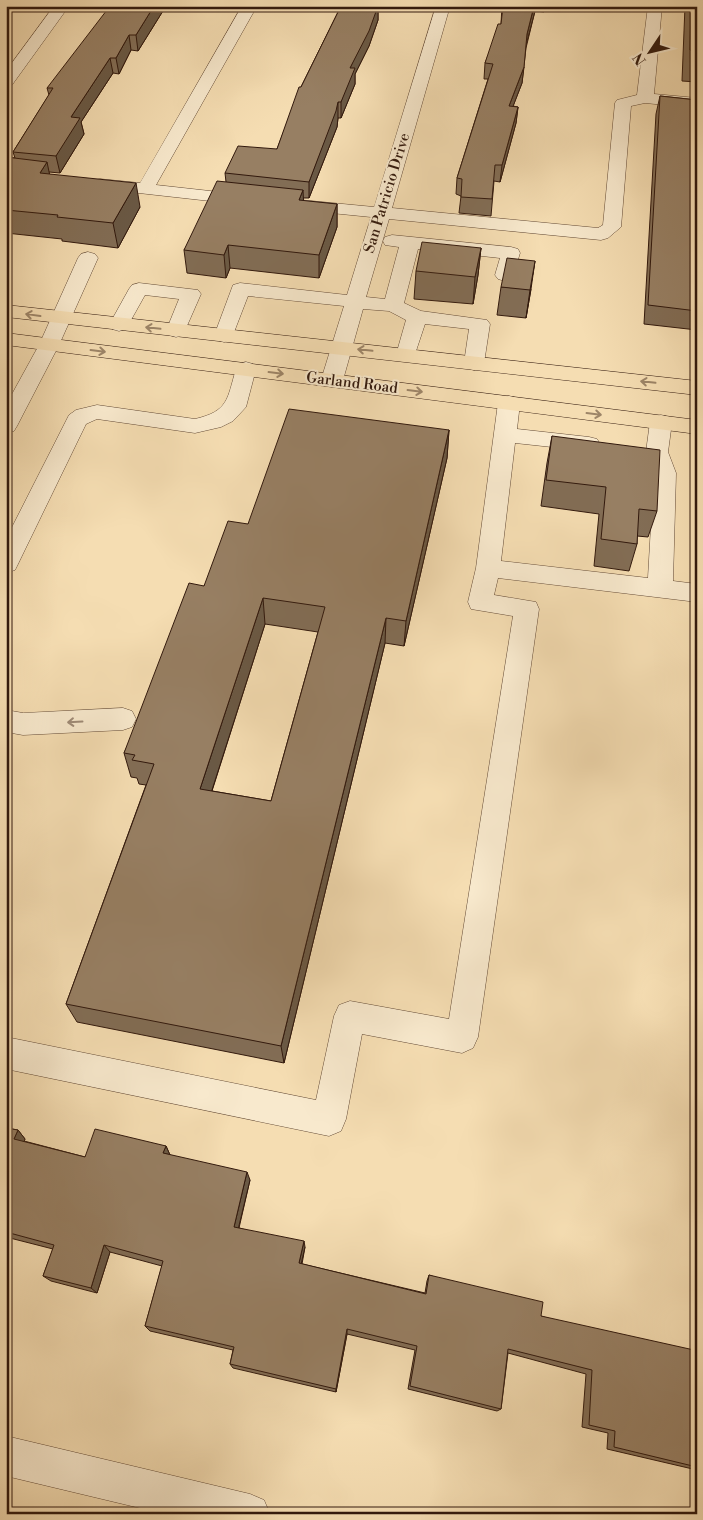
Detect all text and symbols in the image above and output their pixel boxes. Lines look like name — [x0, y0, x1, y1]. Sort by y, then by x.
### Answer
north arrow — [626, 28, 676, 78]
text: N — [630, 49, 651, 69]
street label: San Patricio Drive — [360, 131, 414, 255]
one-way arrow — [25, 310, 41, 320]
one-way arrow — [145, 323, 161, 333]
one-way arrow — [357, 345, 373, 355]
one-way arrow — [89, 346, 105, 356]
one-way arrow — [268, 368, 284, 378]
street label: Garland Road — [305, 368, 399, 398]
one-way arrow — [641, 377, 657, 387]
one-way arrow — [407, 386, 423, 396]
one-way arrow — [585, 409, 601, 419]
one-way arrow — [67, 717, 83, 726]

